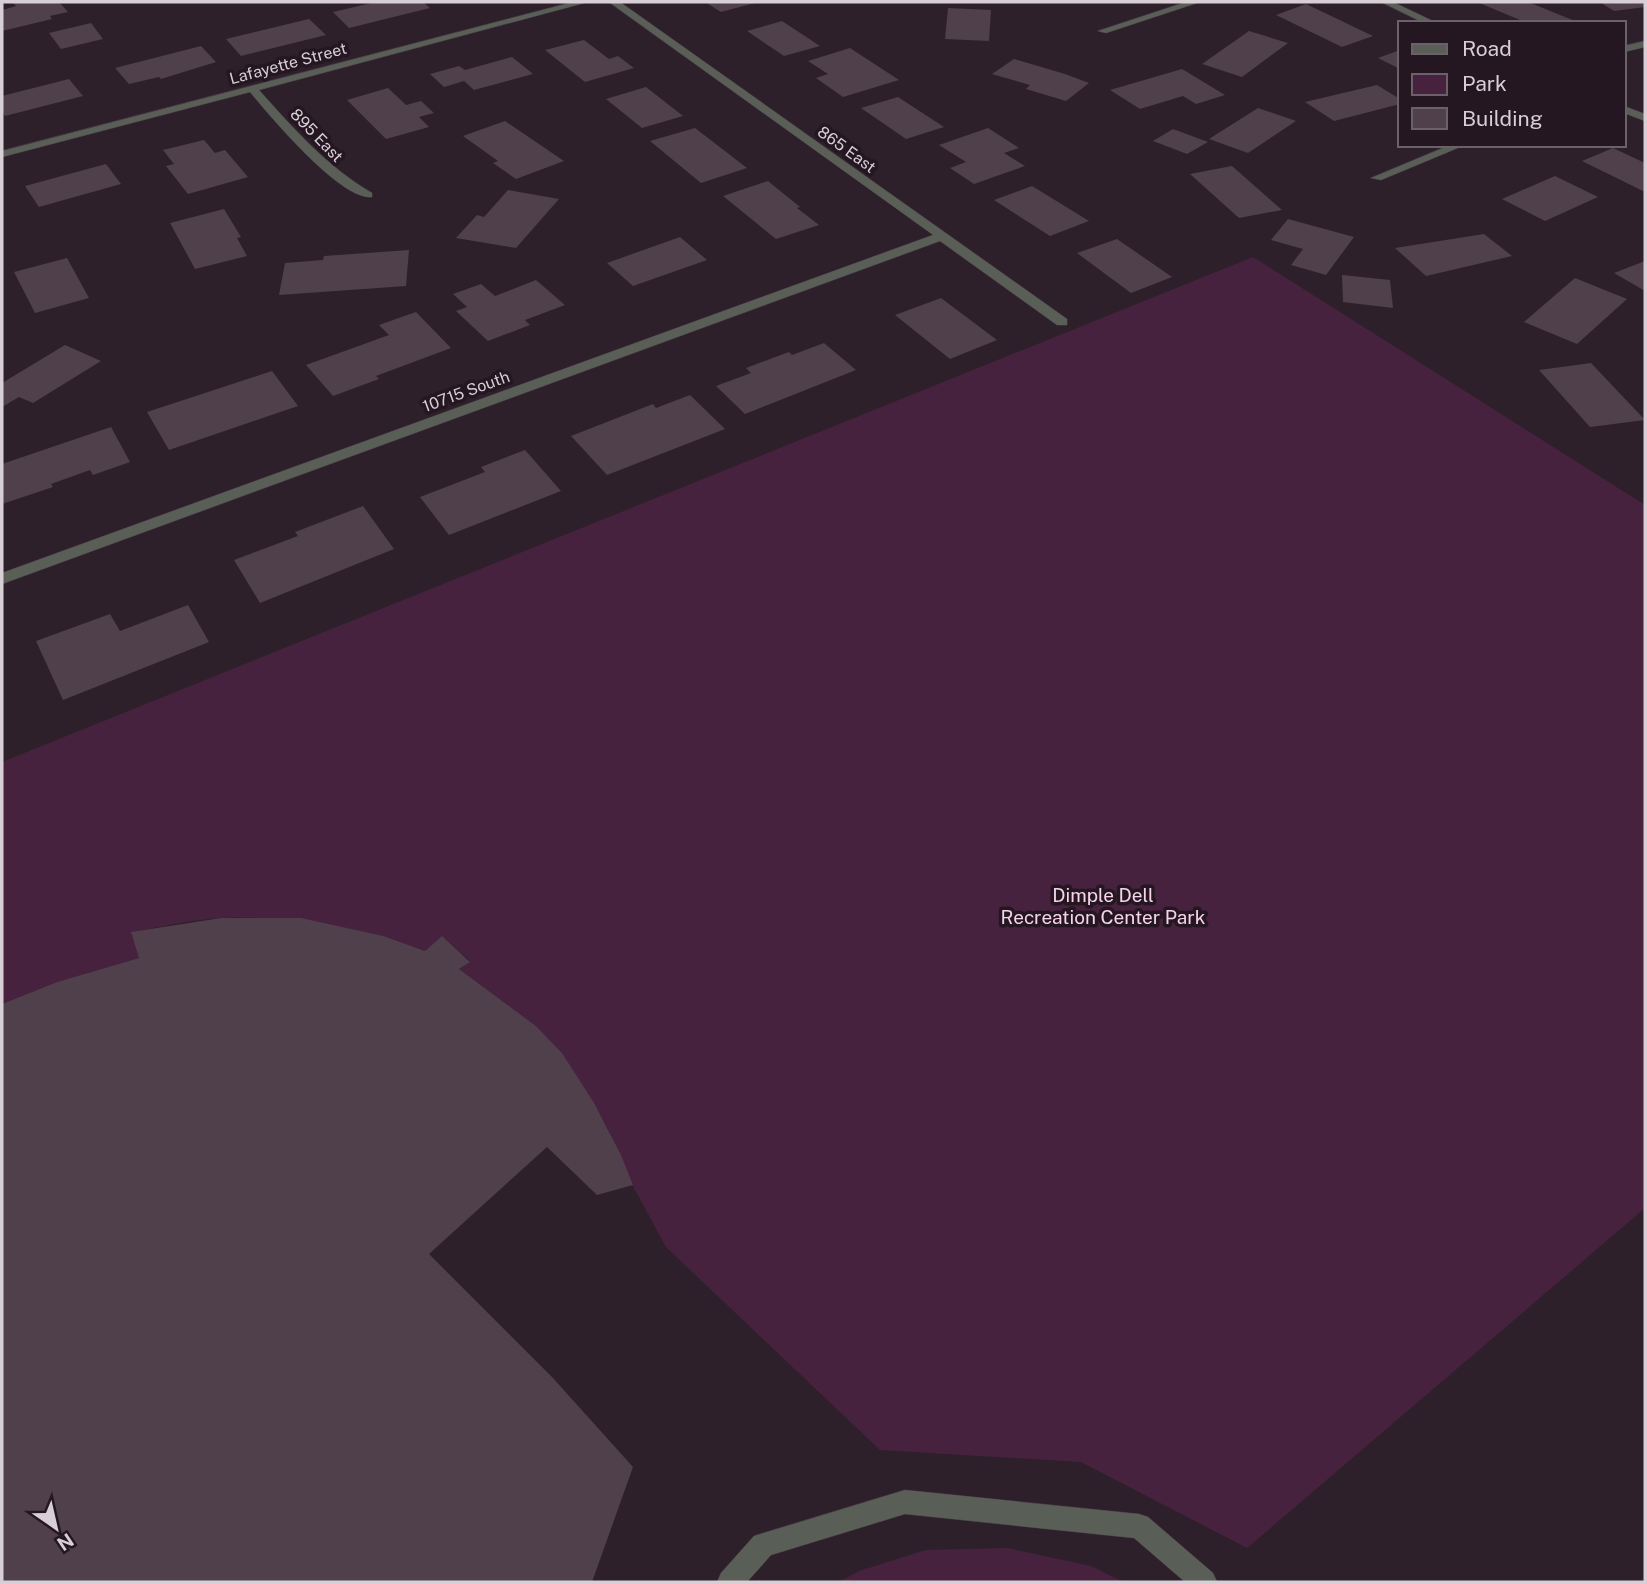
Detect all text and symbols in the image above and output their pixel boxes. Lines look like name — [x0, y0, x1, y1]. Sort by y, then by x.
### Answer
legend — [1398, 21, 1626, 147]
text: Road — [1462, 36, 1512, 61]
street label: Lafayette Street — [227, 39, 349, 88]
text: Park — [1462, 71, 1507, 96]
street label: 895 East — [286, 105, 347, 166]
text: Building — [1462, 106, 1543, 131]
street label: 865 East — [814, 122, 879, 177]
street label: 10715 South — [420, 367, 512, 416]
park label: Dimple Dell Recreation Center Park — [1001, 884, 1206, 928]
north arrow — [21, 1493, 91, 1563]
text: N — [53, 1529, 78, 1555]

